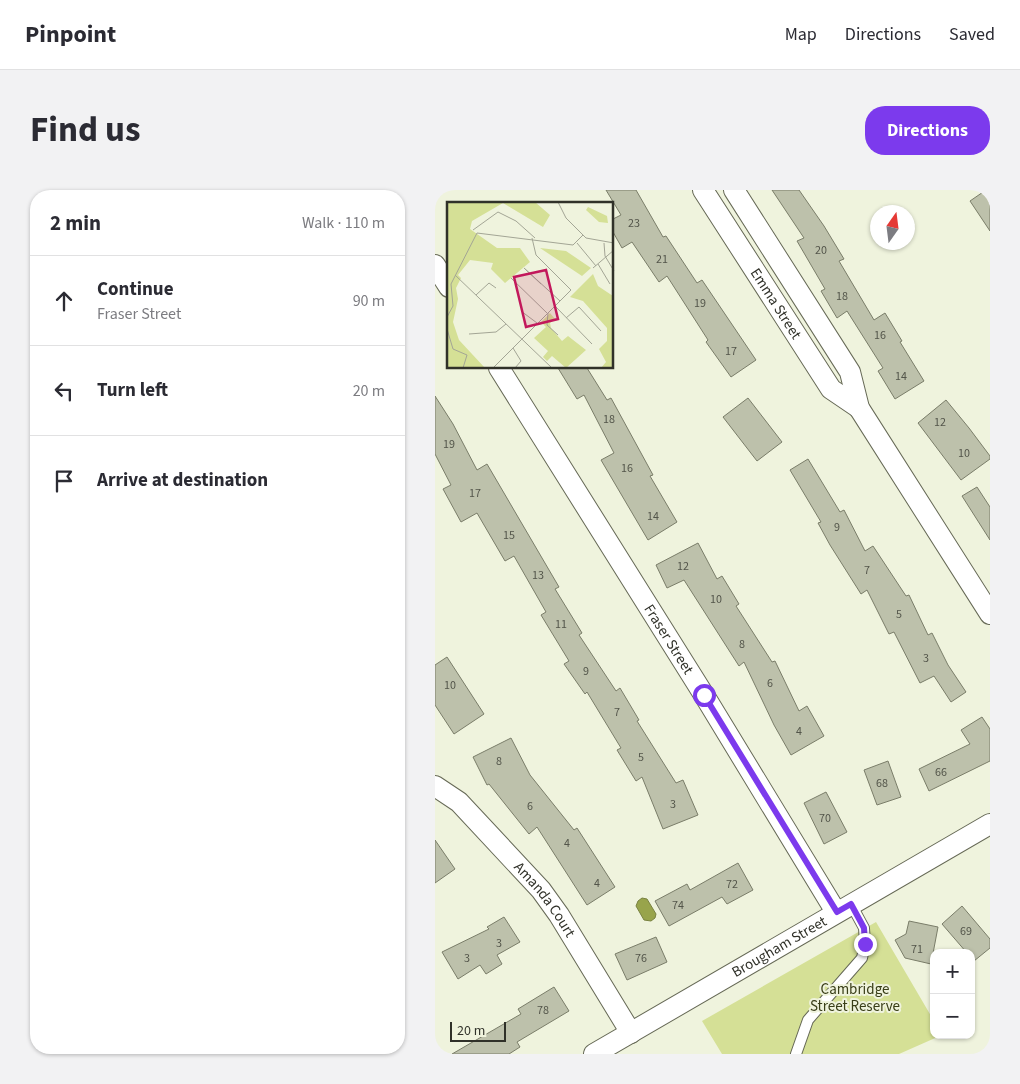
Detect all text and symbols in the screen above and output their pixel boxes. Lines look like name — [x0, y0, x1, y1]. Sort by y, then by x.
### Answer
text: Pinpoint — [25, 17, 116, 52]
text: Map — [785, 22, 817, 47]
text: Directions — [845, 22, 921, 47]
text: Saved — [949, 22, 995, 47]
text: Find us — [30, 105, 140, 155]
button: Directions — [865, 106, 990, 155]
inset map — [447, 202, 614, 369]
north arrow — [870, 205, 915, 250]
text: 2 min — [50, 208, 101, 238]
text: Walk · 110 m — [302, 212, 385, 234]
house number: 23 — [628, 215, 640, 232]
house number: 20 — [815, 242, 827, 259]
house number: 21 — [656, 251, 668, 268]
street label: Emma Street — [745, 264, 807, 343]
text: Continue — [97, 276, 174, 303]
icon: ahead — [50, 287, 78, 315]
house number: 18 — [836, 288, 848, 305]
text: 90 m — [353, 290, 385, 312]
house number: 19 — [694, 295, 706, 312]
text: Fraser Street — [97, 303, 181, 325]
house number: 16 — [874, 327, 886, 344]
house number: 17 — [725, 343, 737, 360]
house number: 14 — [895, 368, 907, 385]
icon: left — [50, 377, 78, 405]
text: Turn left — [97, 377, 168, 404]
text: 20 m — [353, 380, 385, 402]
house number: 18 — [603, 411, 615, 428]
house number: 12 — [934, 414, 946, 431]
house number: 19 — [443, 436, 455, 453]
house number: 10 — [958, 445, 970, 462]
house number: 16 — [621, 460, 633, 477]
icon: arrive — [50, 467, 78, 495]
text: Arrive at destination — [97, 467, 268, 494]
house number: 17 — [469, 485, 481, 502]
house number: 14 — [647, 508, 659, 525]
house number: 9 — [834, 519, 840, 536]
house number: 15 — [503, 527, 515, 544]
house number: 12 — [677, 558, 689, 575]
house number: 7 — [864, 562, 870, 579]
house number: 13 — [532, 567, 544, 584]
house number: 10 — [710, 591, 722, 608]
street label: Fraser Street — [639, 600, 699, 678]
house number: 5 — [896, 606, 902, 623]
house number: 11 — [555, 616, 567, 633]
house number: 8 — [739, 636, 745, 653]
house number: 3 — [923, 650, 929, 667]
house number: 9 — [583, 663, 589, 680]
house number: 6 — [767, 675, 773, 692]
house number: 10 — [444, 677, 456, 694]
route start — [693, 684, 716, 707]
house number: 7 — [614, 704, 620, 721]
house number: 4 — [796, 723, 802, 740]
house number: 5 — [638, 749, 644, 766]
house number: 8 — [496, 753, 502, 770]
house number: 66 — [935, 764, 947, 781]
house number: 68 — [876, 775, 888, 792]
house number: 3 — [670, 796, 676, 813]
house number: 6 — [527, 798, 533, 815]
house number: 70 — [819, 810, 831, 827]
house number: 4 — [564, 835, 570, 852]
street label: Amanda Court — [509, 857, 581, 941]
house number: 4 — [594, 875, 600, 892]
house number: 72 — [726, 876, 738, 893]
house number: 74 — [672, 897, 684, 914]
street label: Brougham Street — [728, 911, 830, 982]
house number: 69 — [960, 923, 972, 940]
route end — [854, 933, 877, 956]
house number: 3 — [496, 935, 502, 952]
house number: 71 — [911, 941, 923, 958]
map controls — [930, 949, 975, 1039]
button: + — [930, 949, 975, 994]
house number: 3 — [464, 950, 470, 967]
house number: 76 — [635, 950, 647, 967]
park label: Cambridge Street Reserve — [810, 979, 900, 1017]
button: − — [930, 994, 975, 1039]
house number: 78 — [537, 1002, 549, 1019]
scale bar — [450, 1019, 506, 1042]
text: 20 m — [457, 1021, 485, 1041]

